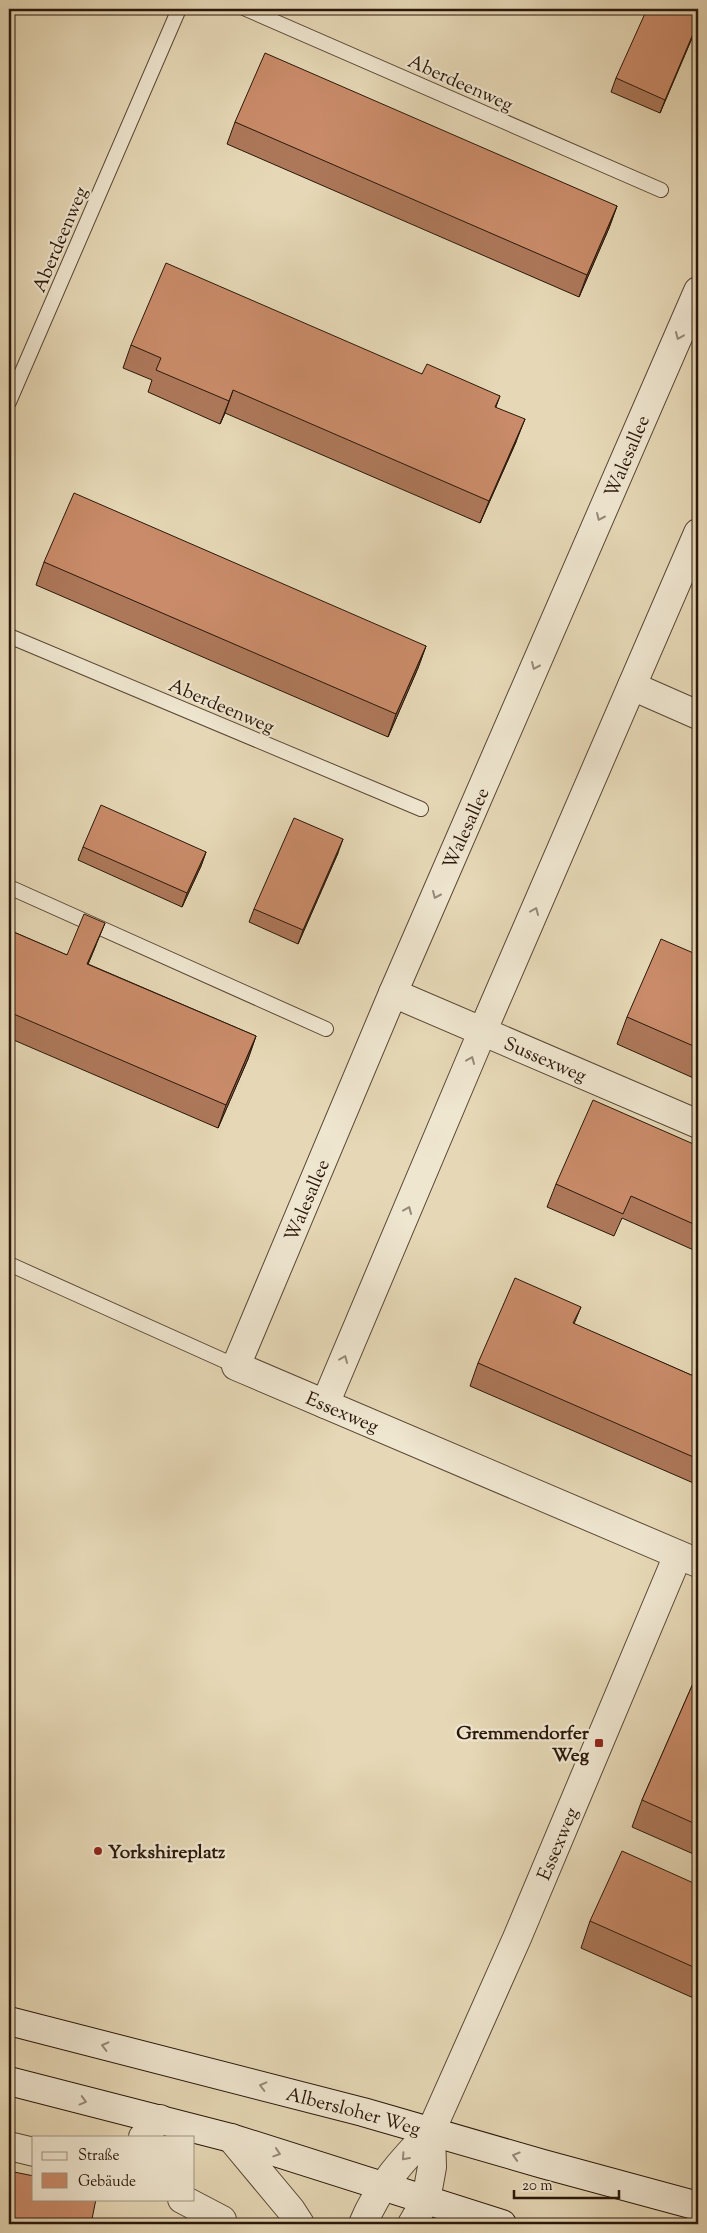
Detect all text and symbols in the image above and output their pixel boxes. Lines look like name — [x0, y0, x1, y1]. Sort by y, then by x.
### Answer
street label: Aberdeenweg — [403, 49, 517, 119]
street label: Aberdeenweg — [27, 183, 96, 297]
one-way arrow — [674, 331, 685, 340]
street label: Walesallee — [599, 412, 658, 502]
one-way arrow — [596, 512, 607, 521]
one-way arrow — [531, 661, 542, 670]
street label: Aberdeenweg — [164, 673, 278, 742]
street label: Walesallee — [437, 784, 497, 874]
one-way arrow — [431, 890, 442, 899]
one-way arrow — [529, 907, 539, 915]
street label: Sussexweg — [499, 1031, 590, 1091]
one-way arrow — [464, 1056, 475, 1065]
street label: Walesallee — [279, 1156, 338, 1246]
one-way arrow — [402, 1206, 412, 1214]
one-way arrow — [338, 1355, 349, 1364]
street label: Essexweg — [301, 1386, 382, 1441]
place label: Gremmendorfer Weg — [456, 1721, 590, 1770]
marker: Gremmendorfer Weg — [593, 1737, 605, 1749]
street label: Essexweg — [532, 1804, 586, 1885]
place label: Yorkshireplatz — [108, 1840, 225, 1867]
marker: Yorkshireplatz — [92, 1845, 104, 1857]
one-way arrow — [101, 2041, 110, 2052]
one-way arrow — [258, 2081, 267, 2092]
street label: Albersloher Weg — [283, 2082, 423, 2144]
one-way arrow — [78, 2095, 86, 2105]
legend — [32, 2136, 195, 2200]
text: Straße — [78, 2146, 120, 2167]
one-way arrow — [273, 2147, 281, 2157]
one-way arrow — [513, 2151, 521, 2161]
one-way arrow — [402, 2152, 411, 2161]
scale bar — [514, 2168, 620, 2200]
text: Gebäude — [78, 2172, 136, 2193]
text: 20 m — [522, 2176, 553, 2197]

